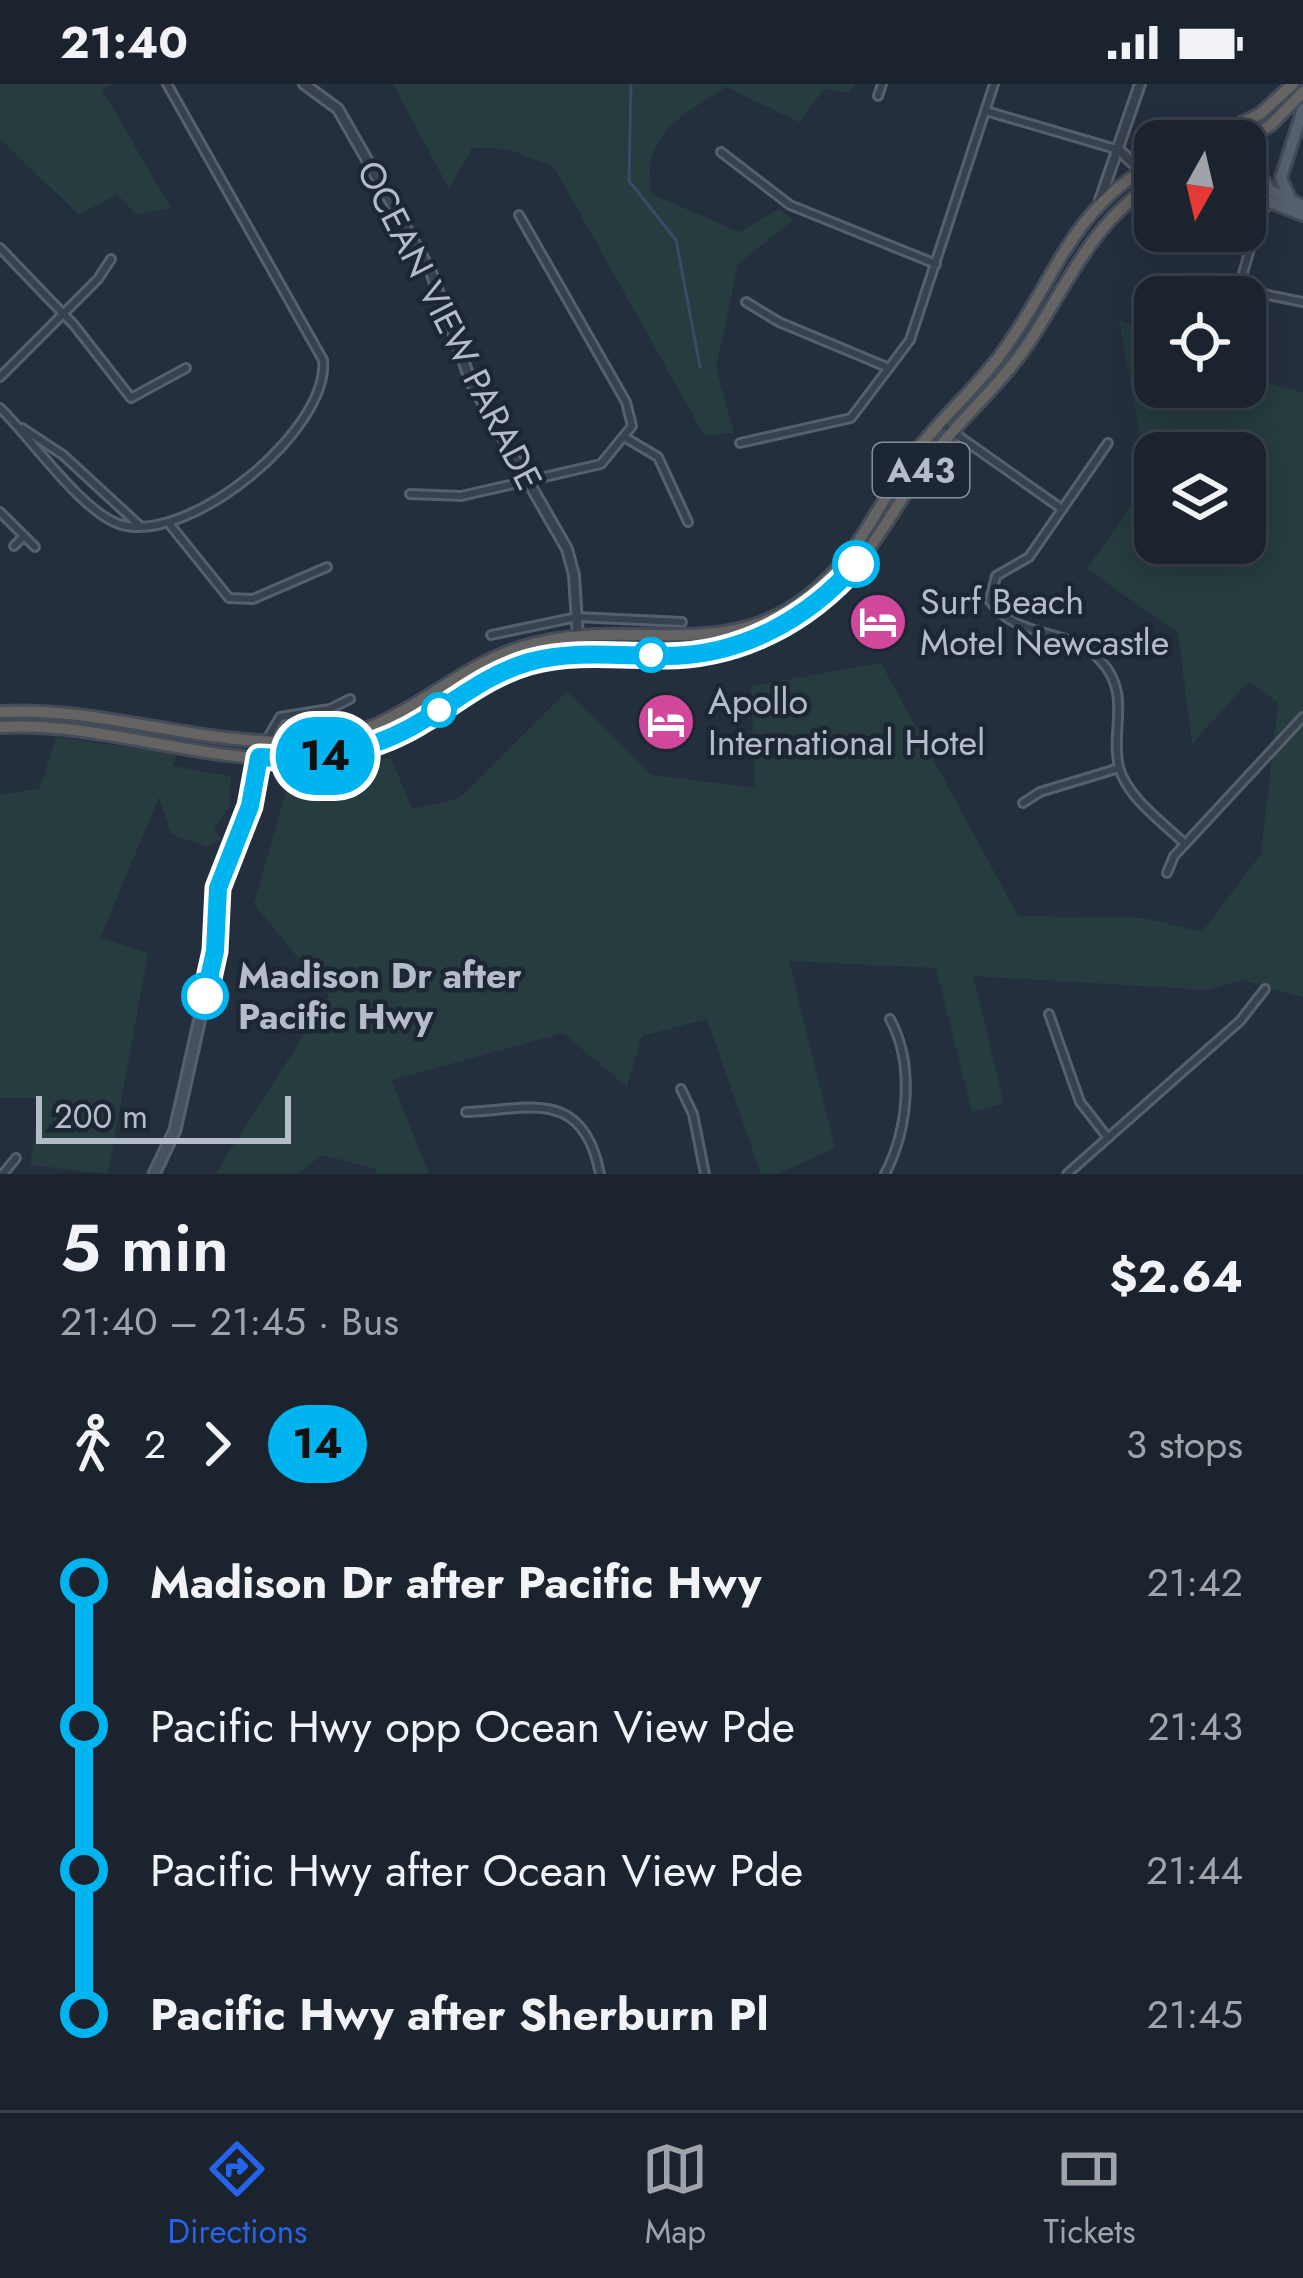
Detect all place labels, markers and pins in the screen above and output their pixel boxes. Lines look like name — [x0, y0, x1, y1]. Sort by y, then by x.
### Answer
unlabelled marker — [834, 542, 878, 586]
place label: Surf Beach Motel Newcastle — [920, 575, 1169, 668]
hotel icon: Surf Beach Motel Newcastle — [847, 591, 909, 653]
unlabelled marker — [635, 639, 667, 671]
place label: Apollo International Hotel — [708, 675, 985, 768]
hotel icon: Apollo International Hotel — [635, 691, 697, 753]
unlabelled marker — [423, 694, 455, 726]
place label: Madison Dr after Pacific Hwy — [238, 949, 522, 1042]
marker: Madison Dr after Pacific Hwy — [183, 974, 227, 1018]

